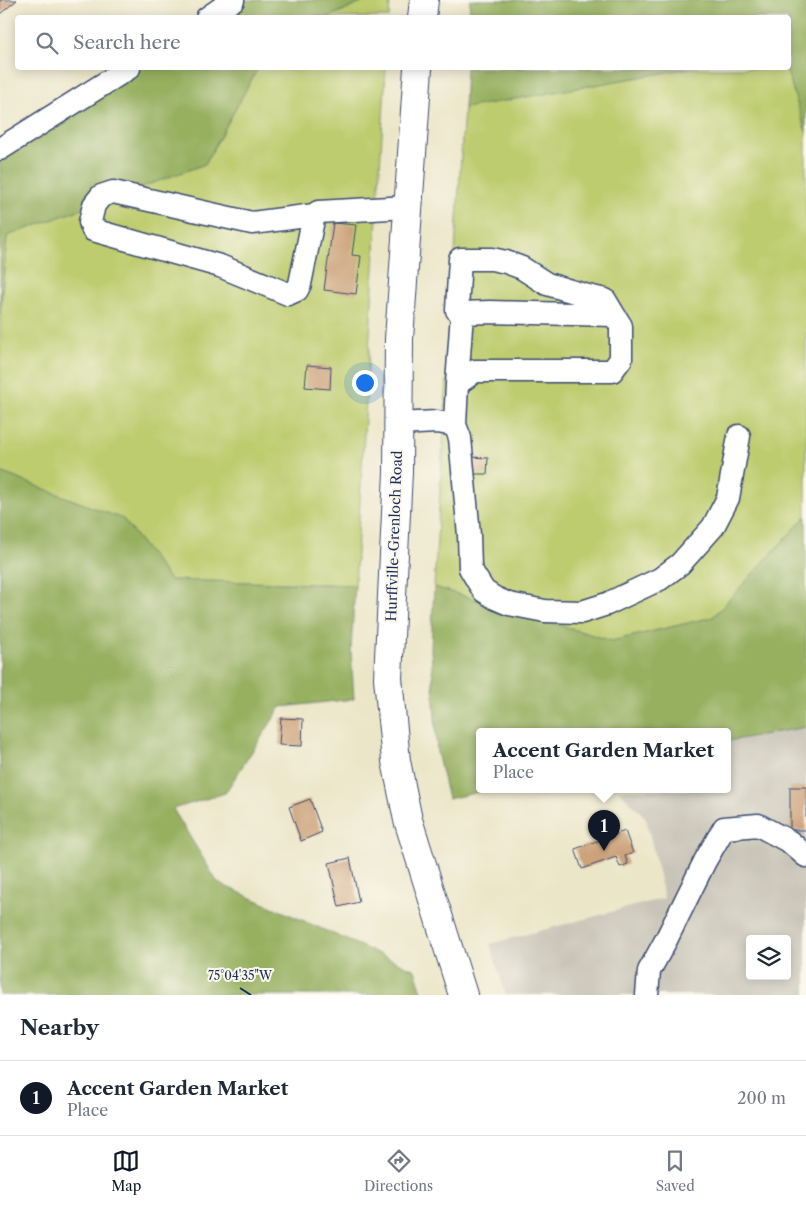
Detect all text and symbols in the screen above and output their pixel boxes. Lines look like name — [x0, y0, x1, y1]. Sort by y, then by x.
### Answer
search box — [15, 15, 791, 70]
icon: search — [33, 29, 61, 57]
text: Search here — [73, 31, 181, 54]
your location — [352, 370, 378, 396]
street label: Hurffville-Grenloch Road — [382, 450, 406, 622]
popup — [476, 728, 731, 793]
text: Accent Garden Market — [493, 739, 714, 762]
text: Place — [493, 762, 534, 782]
pin: 1 — [588, 810, 620, 851]
map controls — [746, 935, 791, 980]
button: layers — [746, 935, 791, 980]
text: 75°04'35"W — [208, 968, 273, 983]
text: Nearby — [20, 1015, 99, 1040]
text: Accent Garden Market — [67, 1077, 288, 1100]
text: 1 — [32, 1088, 40, 1108]
text: 200 m — [737, 1088, 786, 1108]
text: Place — [67, 1100, 108, 1120]
tab: Map — [111, 1147, 141, 1195]
tab: Directions — [364, 1147, 433, 1195]
tab: Saved — [656, 1147, 695, 1195]

